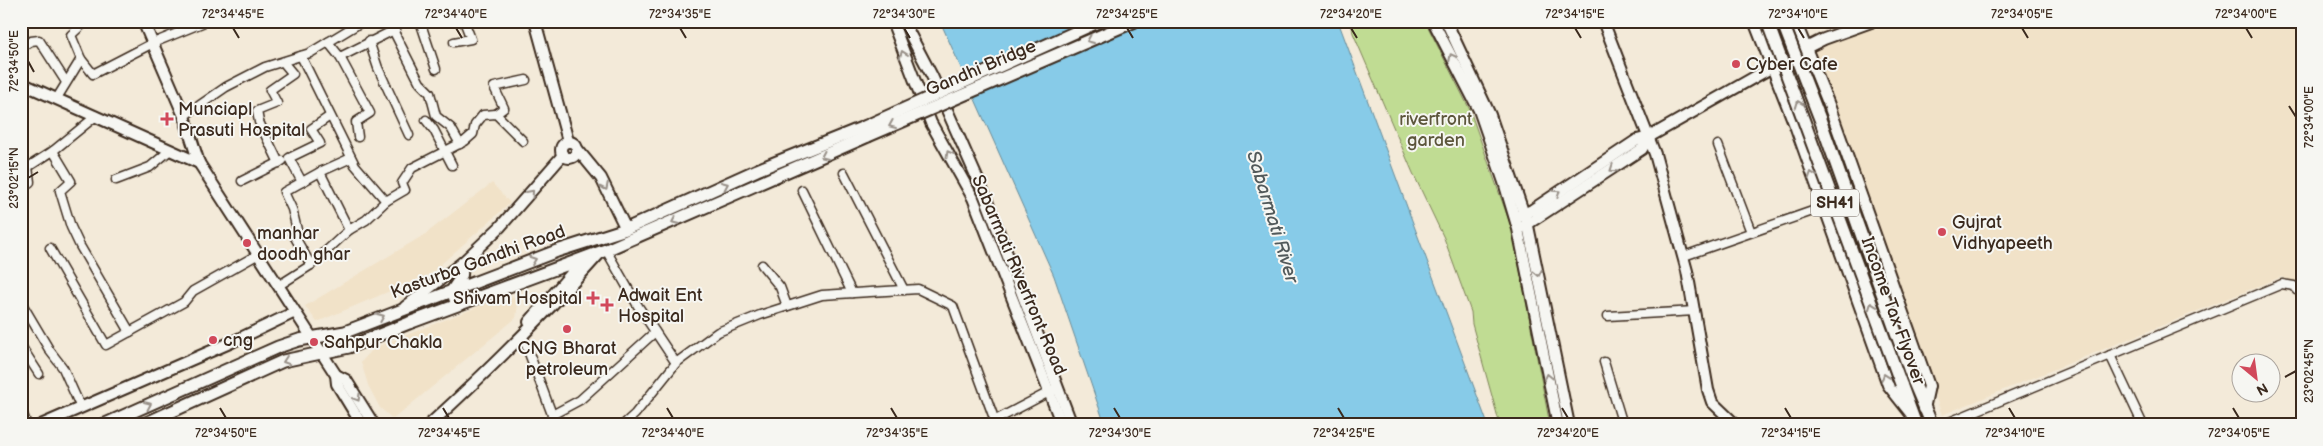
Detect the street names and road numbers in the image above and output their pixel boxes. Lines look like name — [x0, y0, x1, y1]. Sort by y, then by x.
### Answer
street label: Gandhi Bridge — [923, 35, 1040, 101]
street label: Sabarmati Riverfront Road — [967, 172, 1071, 378]
road number: SH41 — [1811, 190, 1859, 217]
street label: Kasturba Gandhi Road — [388, 221, 568, 303]
street label: Income Tax Flyover — [1856, 234, 1930, 388]

